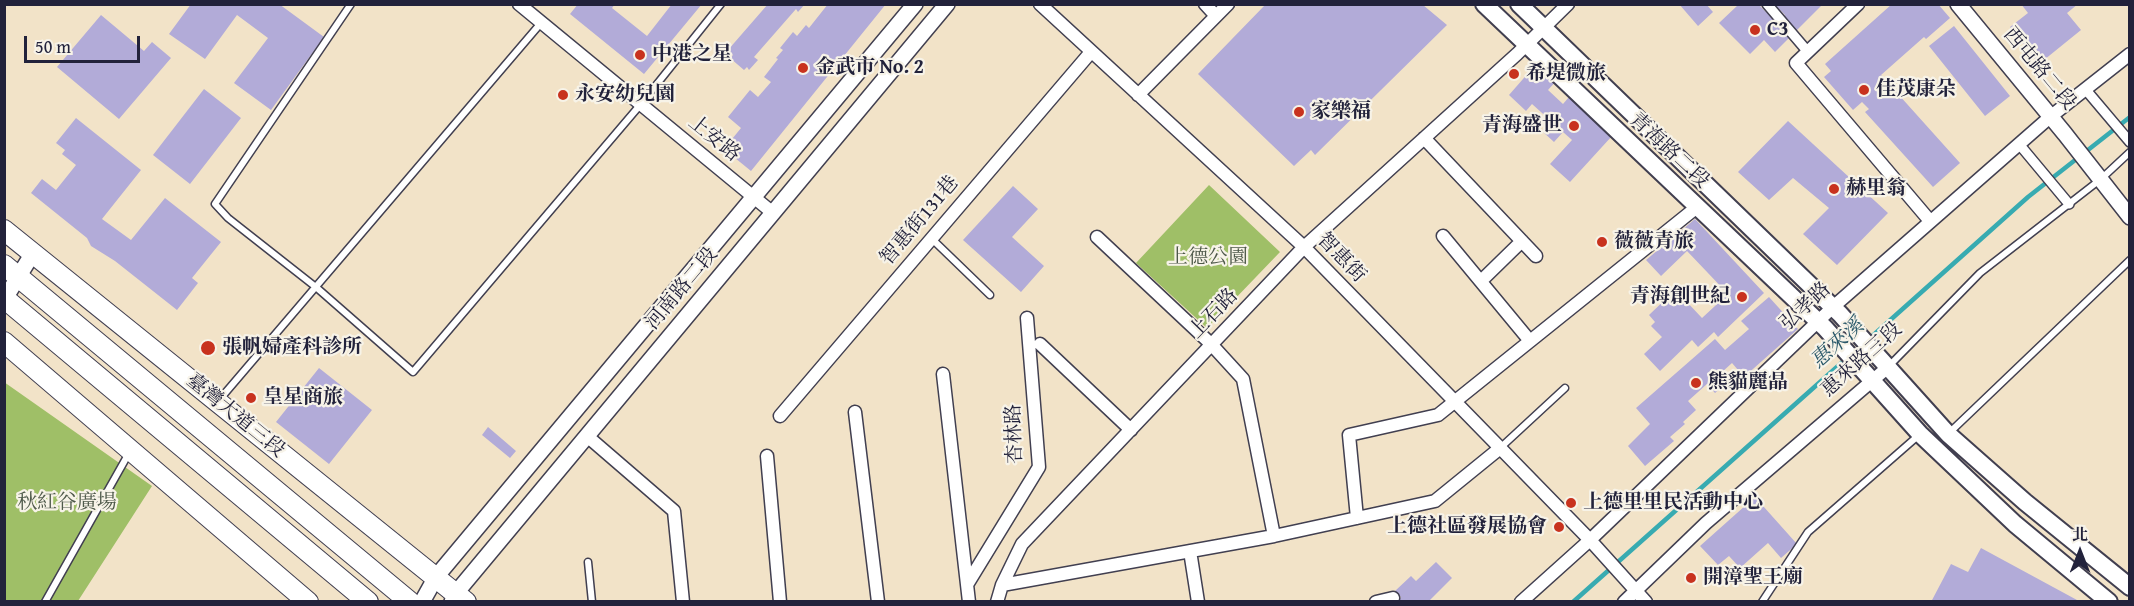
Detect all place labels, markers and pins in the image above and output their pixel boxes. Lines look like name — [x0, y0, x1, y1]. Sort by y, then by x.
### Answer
place label: C3 — [1767, 18, 1789, 42]
marker: C3 — [1748, 23, 1762, 37]
place label: 中港之星 — [652, 43, 732, 67]
marker: 中港之星 — [633, 48, 647, 62]
place label: 金武市 No. 2 — [815, 56, 924, 80]
marker: 金武市 No. 2 — [796, 61, 810, 75]
place label: 希堤微旅 — [1526, 62, 1606, 86]
marker: 希堤微旅 — [1507, 67, 1521, 81]
place label: 佳茂康朵 — [1876, 78, 1956, 102]
place label: 永安幼兒園 — [575, 83, 675, 107]
marker: 佳茂康朵 — [1857, 83, 1871, 97]
marker: 永安幼兒園 — [556, 88, 570, 102]
place label: 家樂福 — [1311, 100, 1371, 124]
marker: 家樂福 — [1292, 105, 1306, 119]
place label: 青海盛世 — [1482, 114, 1562, 138]
marker: 青海盛世 — [1567, 119, 1581, 133]
place label: 赫里翁 — [1846, 177, 1906, 201]
marker: 赫里翁 — [1827, 182, 1841, 196]
place label: 薇薇青旅 — [1614, 230, 1694, 254]
marker: 薇薇青旅 — [1595, 235, 1609, 249]
place label: 青海創世紀 — [1630, 285, 1730, 309]
marker: 青海創世紀 — [1735, 290, 1749, 304]
place label: 張帆婦產科診所 — [222, 336, 362, 360]
marker: 張帆婦產科診所 — [199, 339, 217, 357]
place label: 熊貓麗晶 — [1708, 371, 1788, 395]
marker: 熊貓麗晶 — [1689, 376, 1703, 390]
place label: 皇星商旅 — [263, 386, 343, 410]
marker: 皇星商旅 — [244, 391, 258, 405]
place label: 上德里里民活動中心 — [1583, 491, 1763, 515]
marker: 上德里里民活動中心 — [1564, 496, 1578, 510]
place label: 上德社區發展協會 — [1387, 515, 1547, 539]
marker: 上德社區發展協會 — [1552, 520, 1566, 534]
place label: 開漳聖王廟 — [1703, 566, 1803, 590]
marker: 開漳聖王廟 — [1684, 571, 1698, 585]

